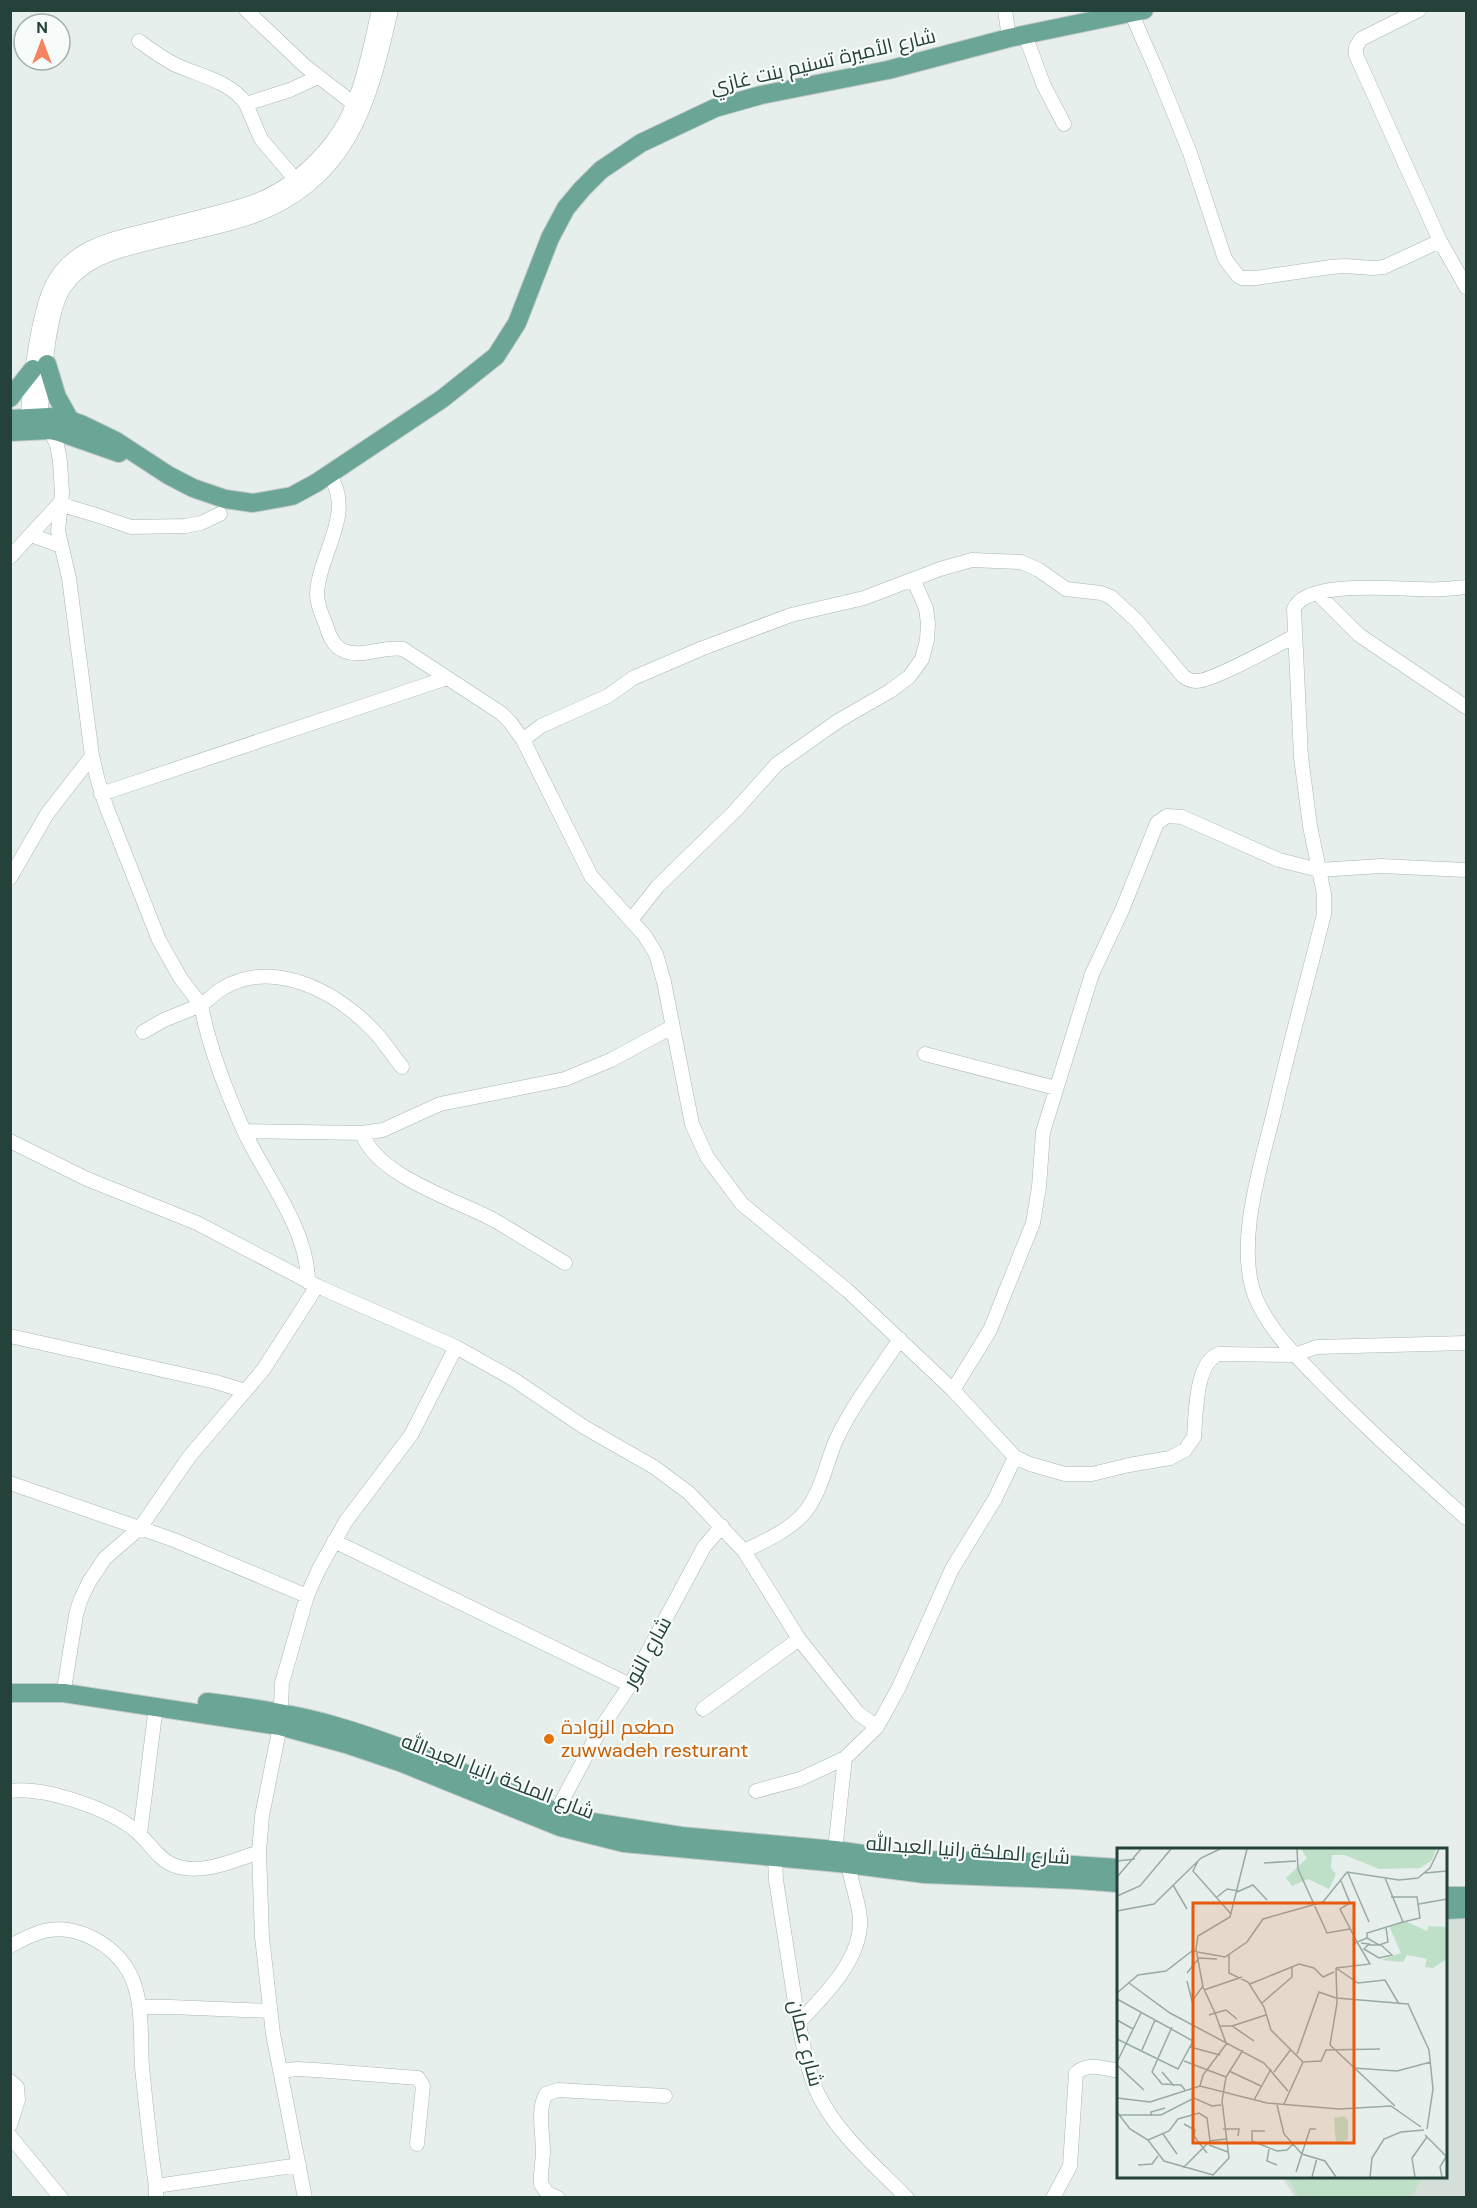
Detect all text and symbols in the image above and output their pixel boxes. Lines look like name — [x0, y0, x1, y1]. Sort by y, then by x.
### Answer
north arrow — [12, 12, 72, 72]
text: N — [36, 17, 48, 38]
street label: شارع الأميرة تسنيم بنت غازي — [708, 22, 939, 103]
street label: شارع النور — [616, 1612, 678, 1694]
place label: مطعم الزوادة zuwwadeh resturant — [561, 1714, 748, 1763]
street label: شارع الملكة رانيا العبدالله — [398, 1727, 598, 1826]
marker: مطعم الزوادة zuwwadeh resturant — [542, 1732, 556, 1746]
street label: شارع الملكة رانيا العبدالله — [865, 1830, 1071, 1871]
inset map — [1117, 1848, 1447, 2178]
street label: شارع عمان — [782, 1997, 829, 2089]

